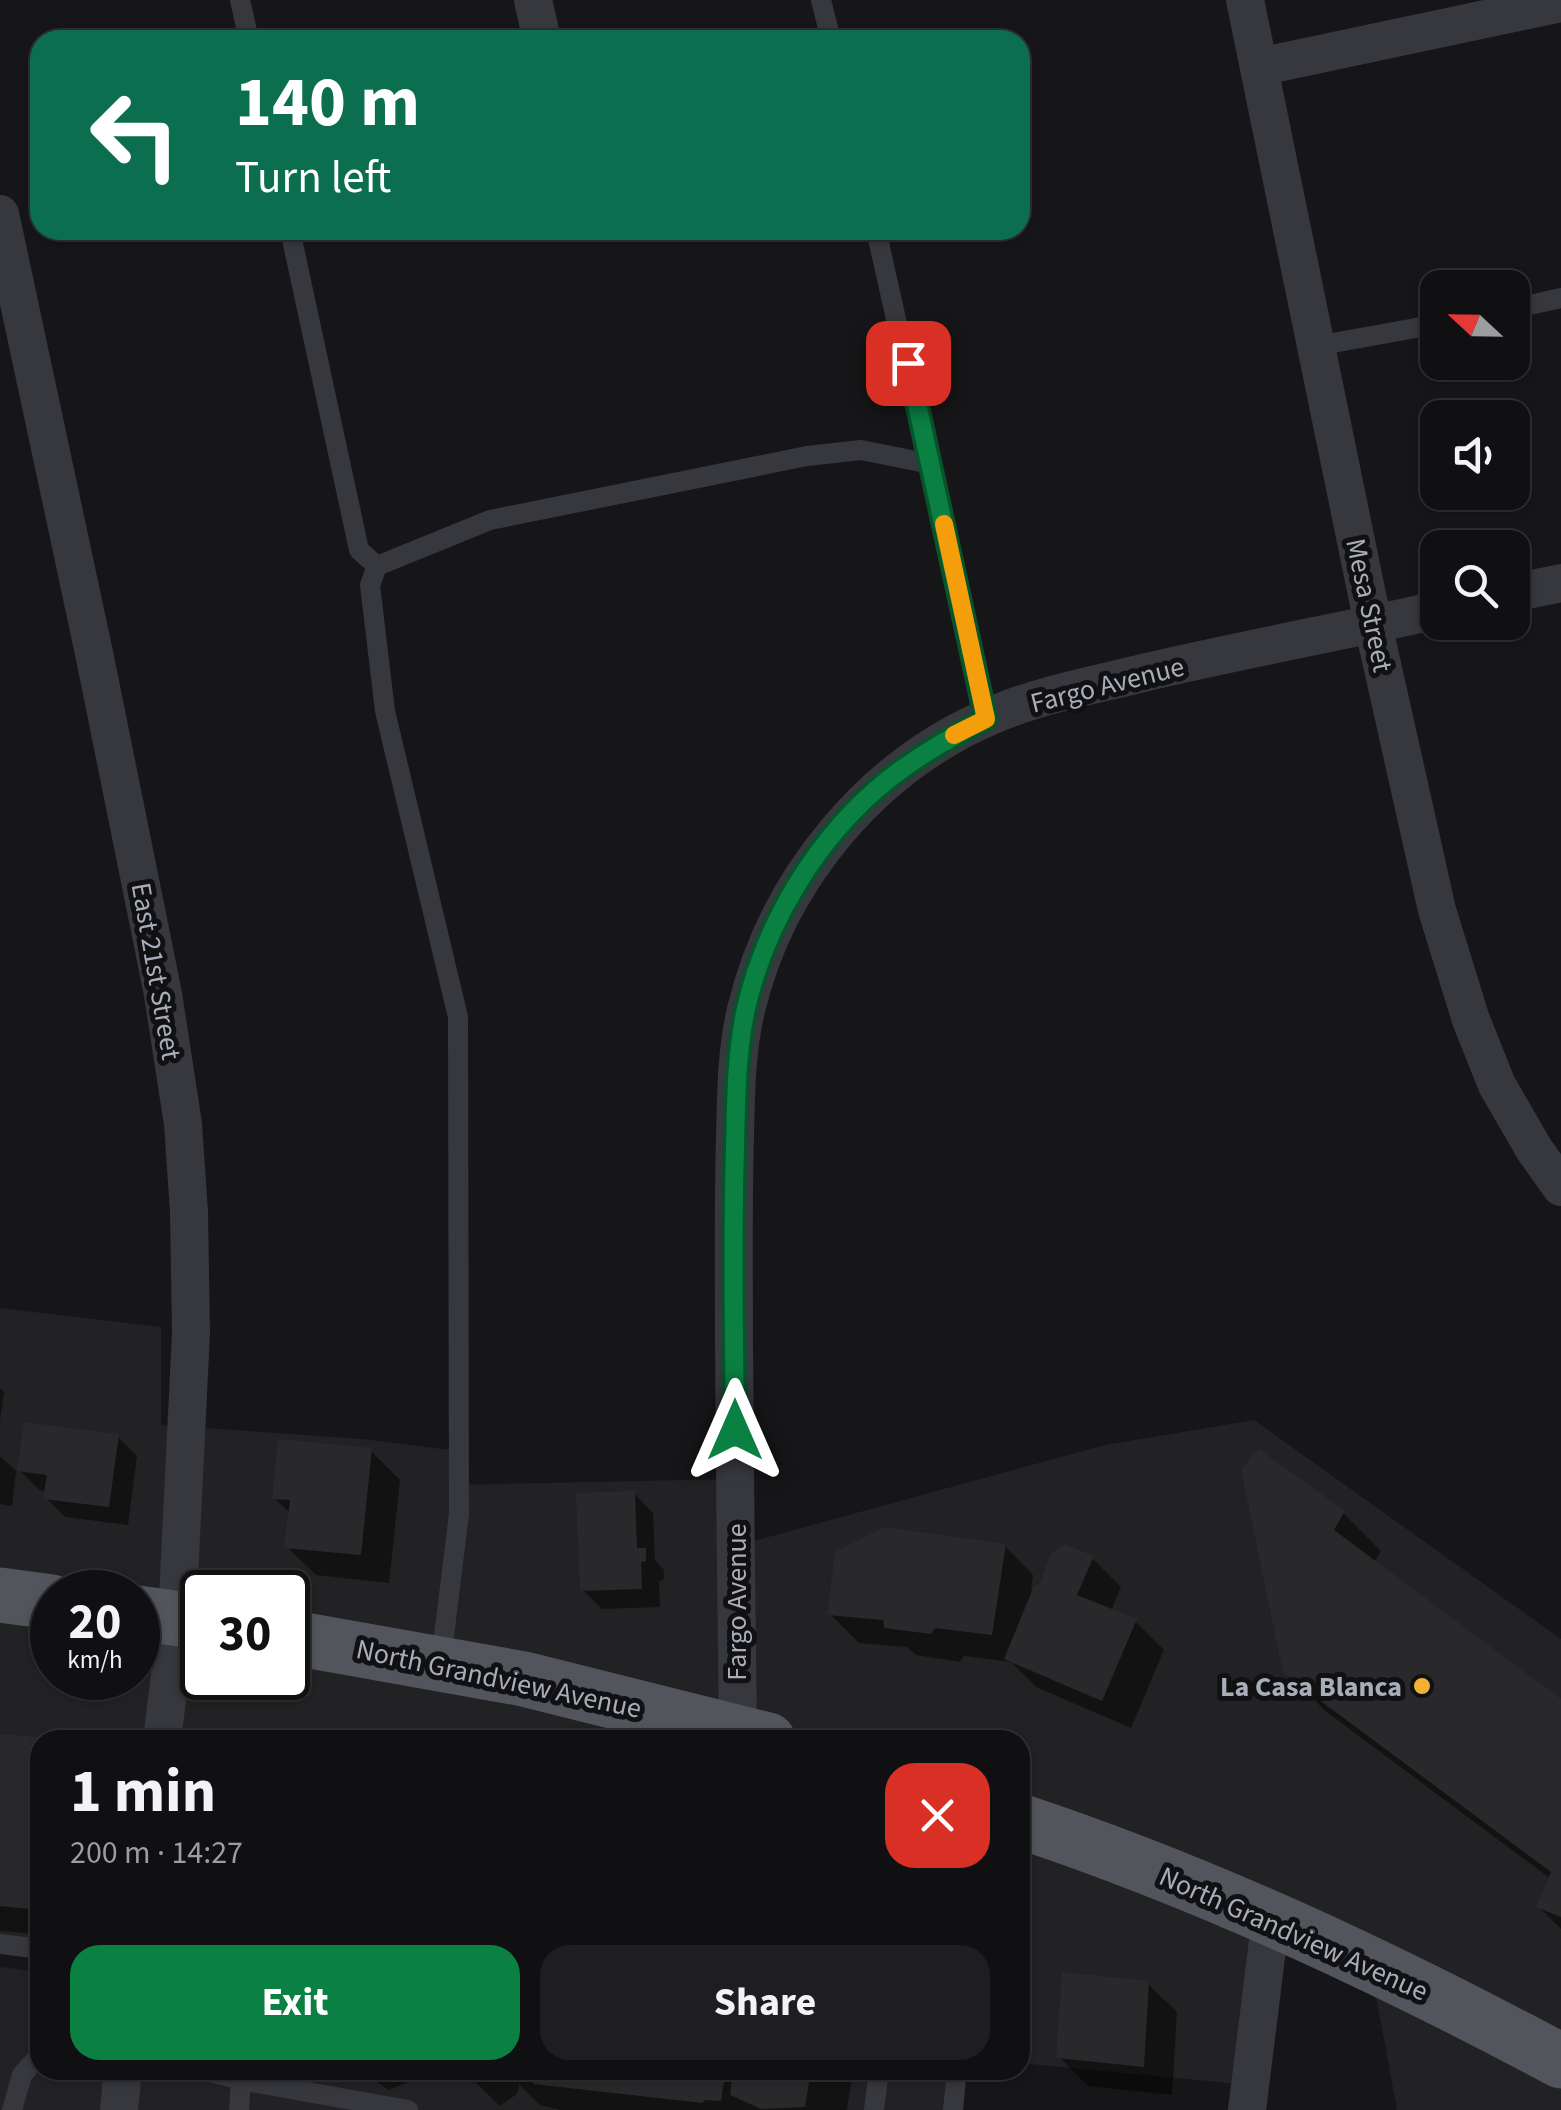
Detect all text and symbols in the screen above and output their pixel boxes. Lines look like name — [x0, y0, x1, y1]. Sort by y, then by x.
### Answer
text: 140 m — [235, 53, 420, 153]
icon: left — [70, 70, 200, 200]
text: Turn left — [235, 146, 391, 210]
north arrow — [1420, 270, 1530, 380]
map controls — [1420, 270, 1530, 640]
pin — [866, 321, 951, 406]
icon: arrive — [881, 336, 936, 391]
button: sound — [1420, 400, 1530, 510]
button: search — [1420, 530, 1530, 640]
street label: Mesa Street — [1335, 535, 1403, 676]
street label: Fargo Avenue — [1026, 647, 1188, 723]
street label: East 21st Street — [121, 879, 191, 1063]
position arrow — [683, 1378, 787, 1482]
street label: Fargo Avenue — [717, 1523, 757, 1681]
speed limit sign: 30 — [180, 1570, 310, 1700]
text: 20 — [69, 1587, 121, 1658]
street label: North Grandview Avenue — [352, 1629, 645, 1729]
text: km/h — [67, 1642, 123, 1678]
place label: La Casa Blanca — [1220, 1667, 1402, 1707]
marker: La Casa Blanca — [1411, 1675, 1433, 1697]
text: 1 min — [70, 1750, 216, 1835]
button: close — [885, 1763, 990, 1868]
text: 200 m · 14:27 — [70, 1830, 243, 1876]
street label: North Grandview Avenue — [1153, 1857, 1434, 2011]
button: Exit — [70, 1945, 520, 2060]
button: Share — [540, 1945, 990, 2060]

